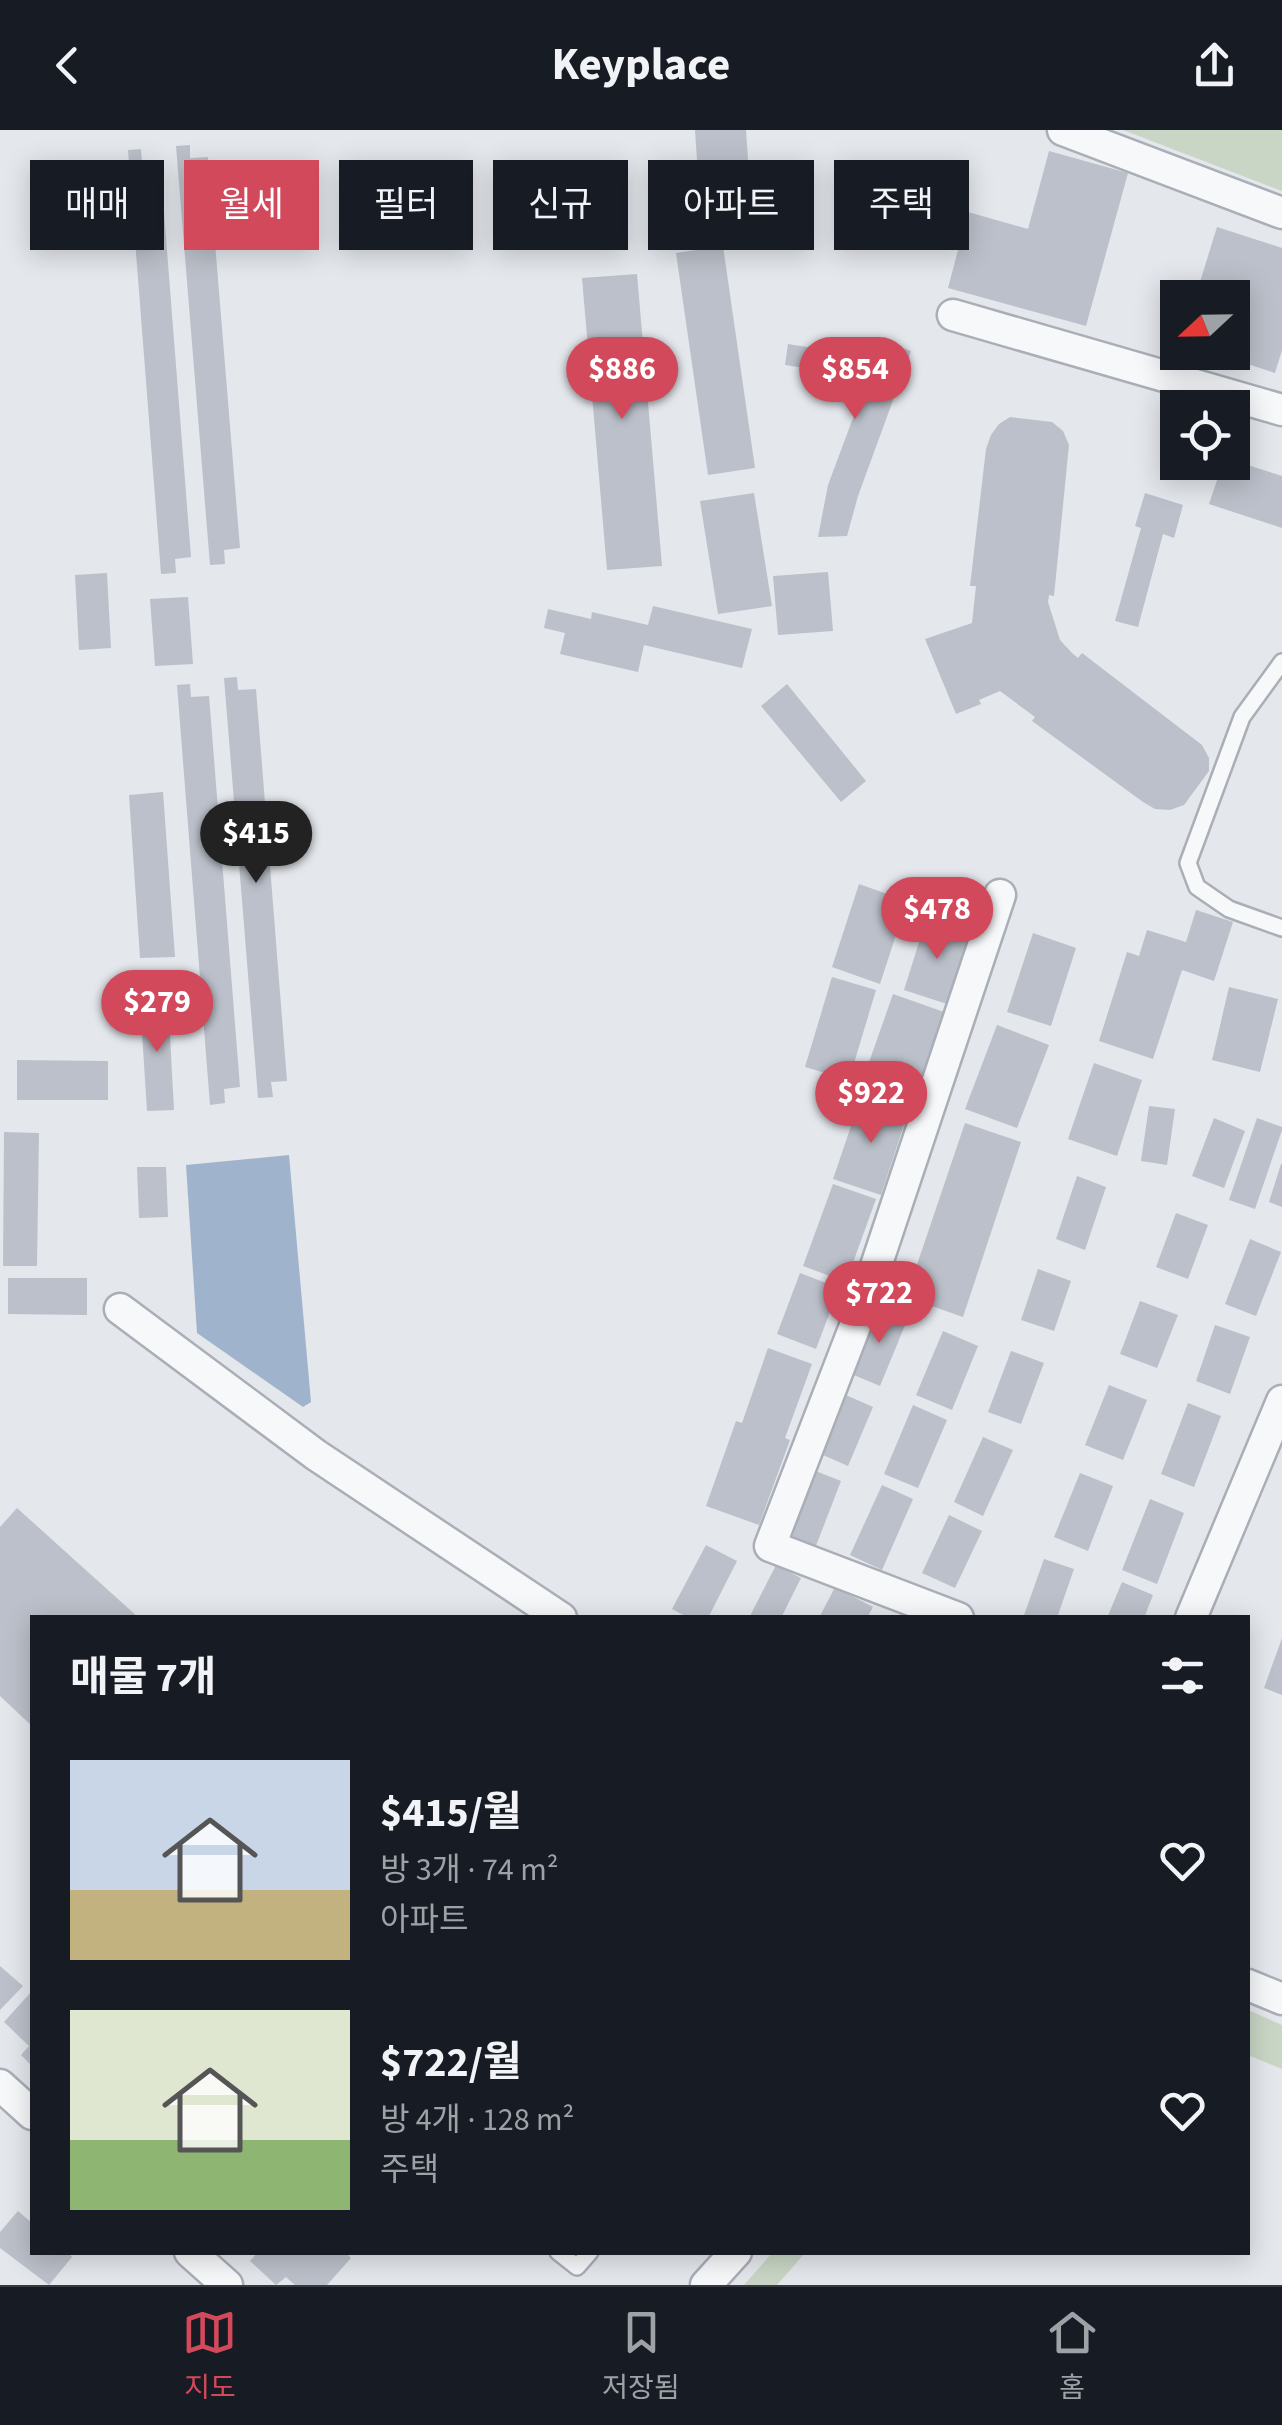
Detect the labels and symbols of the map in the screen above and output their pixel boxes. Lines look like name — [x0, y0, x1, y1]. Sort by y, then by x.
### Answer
north arrow — [1160, 280, 1250, 370]
pin: $886 — [563, 337, 681, 422]
pin: $854 — [796, 337, 914, 422]
pin: $415 — [197, 801, 315, 886]
pin: $478 — [878, 877, 996, 962]
pin: $279 — [98, 970, 216, 1055]
pin: $922 — [812, 1061, 930, 1146]
pin: $722 — [820, 1261, 938, 1346]

